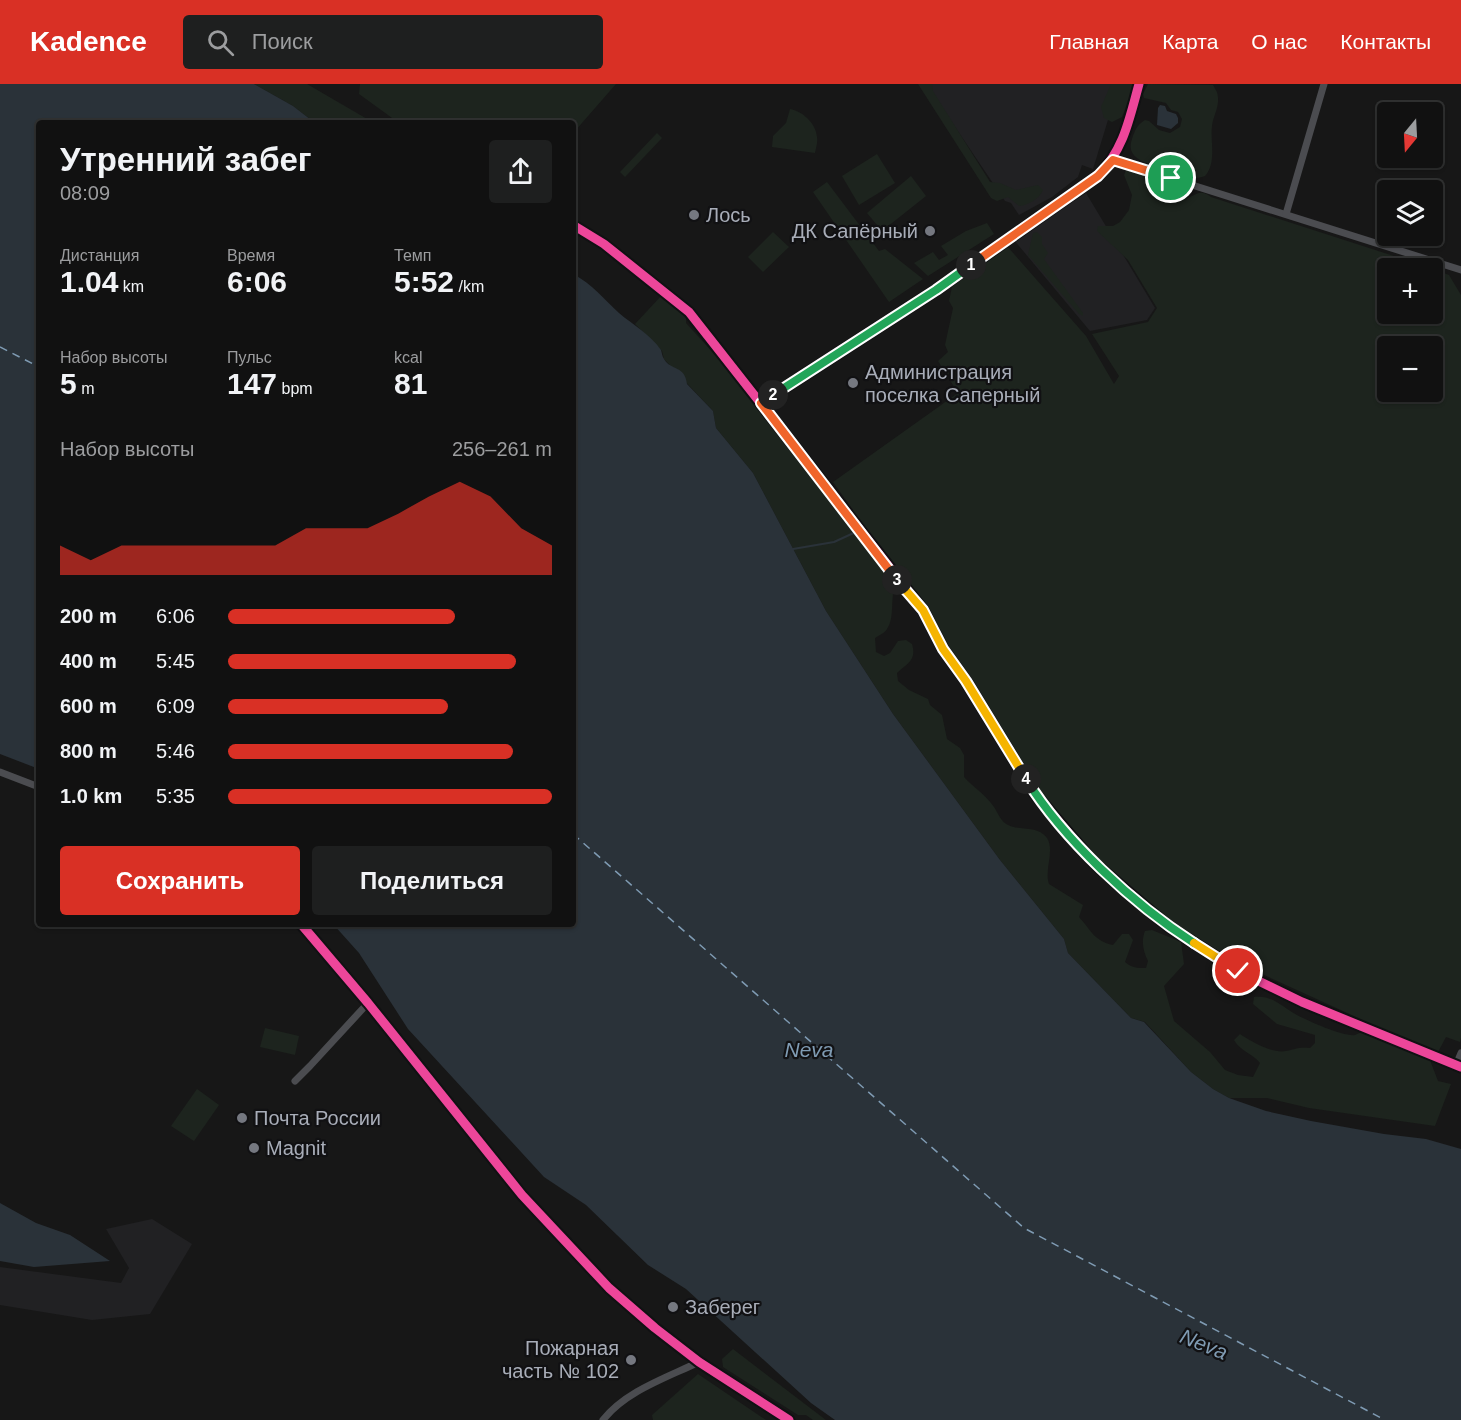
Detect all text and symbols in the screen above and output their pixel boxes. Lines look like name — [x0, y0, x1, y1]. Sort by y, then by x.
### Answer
search box — [183, 15, 603, 69]
text: Kadence — [30, 26, 147, 57]
icon: search — [204, 26, 237, 59]
text: Поиск — [252, 29, 313, 54]
text: Главная — [1049, 30, 1129, 53]
text: Карта — [1162, 30, 1218, 53]
text: О нас — [1251, 30, 1307, 53]
text: Контакты — [1340, 30, 1431, 53]
north arrow — [1377, 102, 1443, 168]
map controls — [1377, 102, 1443, 402]
button: share — [489, 140, 552, 203]
text: Утренний забег — [60, 141, 312, 178]
pin — [1145, 152, 1196, 203]
icon: arrive — [1154, 161, 1187, 194]
button: layers — [1377, 180, 1443, 246]
text: 08:09 — [60, 182, 110, 204]
place label: Лось — [706, 204, 751, 226]
marker: Лось — [687, 208, 701, 222]
place label: ДК Сапёрный — [792, 220, 918, 242]
marker: ДК Сапёрный — [923, 224, 937, 238]
text: Дистанция — [60, 247, 139, 264]
text: Время — [227, 247, 275, 264]
text: Темп — [394, 247, 431, 264]
pin: 1 — [956, 250, 986, 280]
text: 1 — [967, 256, 975, 273]
button: + — [1377, 258, 1443, 324]
text: 1.04 — [60, 265, 118, 298]
text: 6:06 — [227, 265, 287, 298]
text: 5:52 — [394, 265, 454, 298]
text: km — [118, 278, 144, 295]
text: /km — [454, 278, 484, 295]
button: − — [1377, 336, 1443, 402]
text: Набор высоты — [60, 349, 167, 366]
text: Пульс — [227, 349, 272, 366]
text: kcal — [394, 349, 422, 366]
place label: Администрация поселка Саперный — [865, 361, 1040, 406]
text: 5 — [60, 367, 77, 400]
text: 147 — [227, 367, 277, 400]
text: 81 — [394, 367, 427, 400]
marker: Администрация поселка Саперный — [846, 376, 860, 390]
text: m — [77, 380, 94, 397]
text: bpm — [277, 380, 313, 397]
pin: 2 — [758, 380, 788, 410]
text: 2 — [769, 386, 777, 403]
text: Набор высоты — [60, 438, 194, 460]
text: 256–261 m — [452, 438, 552, 460]
pin: 3 — [882, 565, 912, 595]
text: 3 — [893, 571, 901, 588]
text: 200 m — [60, 605, 117, 627]
text: 6:06 — [156, 605, 195, 627]
text: 400 m — [60, 650, 117, 672]
text: 5:45 — [156, 650, 195, 672]
text: 600 m — [60, 695, 117, 717]
text: 6:09 — [156, 695, 195, 717]
text: 800 m — [60, 740, 117, 762]
text: 5:46 — [156, 740, 195, 762]
pin: 4 — [1011, 764, 1041, 794]
text: 4 — [1022, 770, 1030, 787]
text: 1.0 km — [60, 785, 122, 807]
text: 5:35 — [156, 785, 195, 807]
button: Сохранить — [60, 846, 300, 915]
button: Поделиться — [312, 846, 552, 915]
pin — [1212, 945, 1263, 996]
icon: check — [1221, 954, 1254, 987]
water label: Neva — [784, 1038, 834, 1061]
place label: Почта России — [254, 1107, 381, 1129]
marker: Почта России — [235, 1111, 249, 1125]
place label: Magnit — [266, 1137, 326, 1159]
marker: Magnit — [247, 1141, 261, 1155]
place label: Заберег — [685, 1296, 760, 1318]
marker: Заберег — [666, 1300, 680, 1314]
water label: Neva — [1177, 1324, 1231, 1364]
place label: Пожарная часть № 102 — [502, 1337, 619, 1382]
marker: Пожарная часть № 102 — [624, 1353, 638, 1367]

